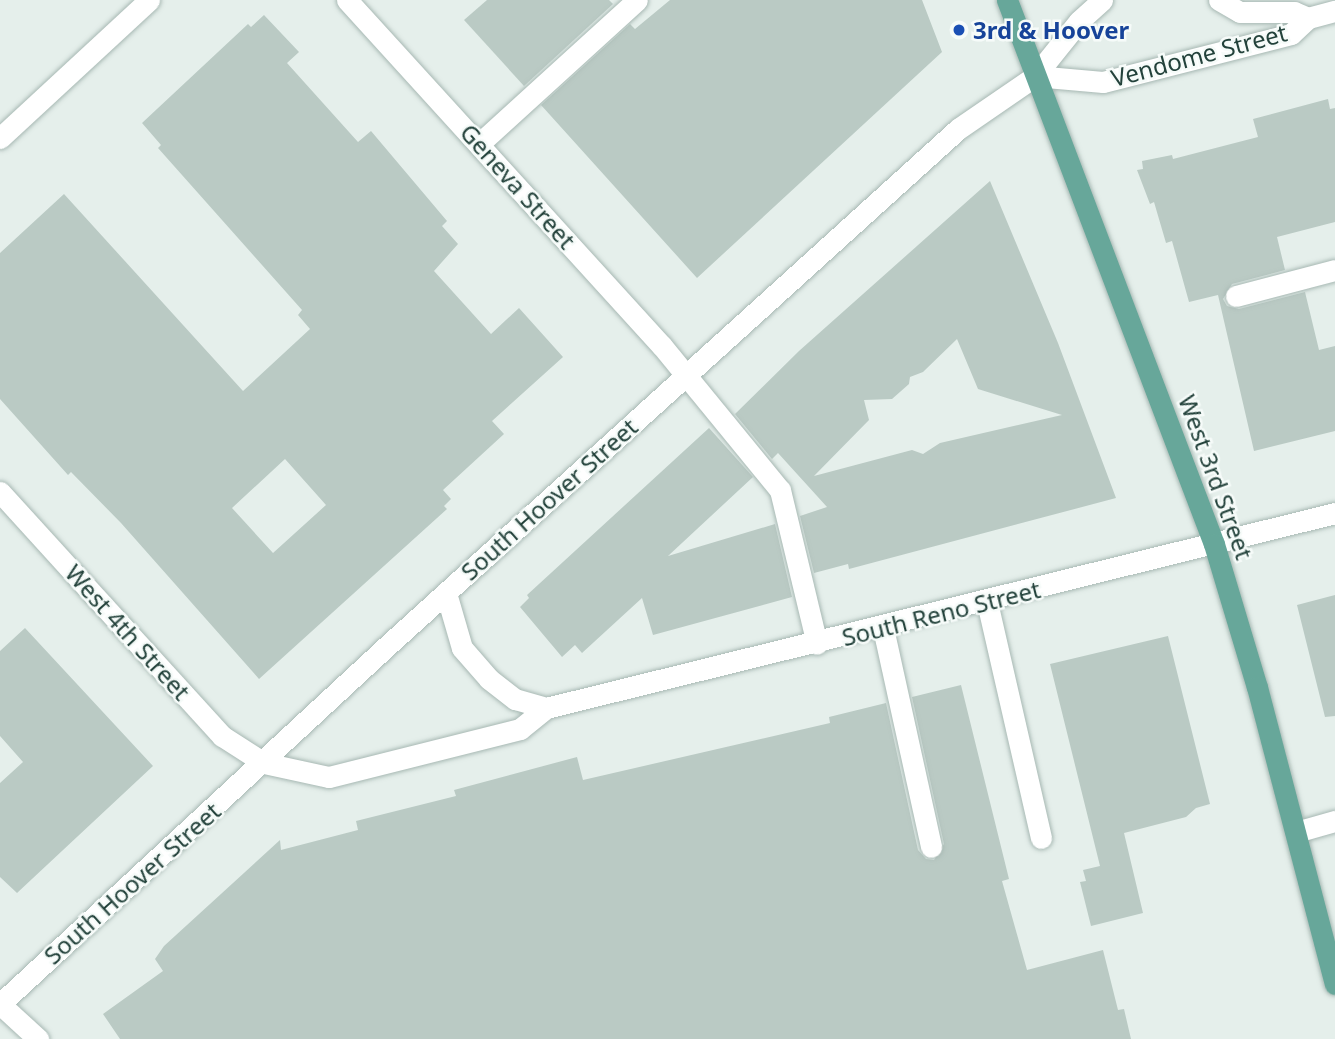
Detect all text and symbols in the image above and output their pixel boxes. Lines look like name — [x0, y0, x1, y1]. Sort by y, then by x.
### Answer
place label: 3rd & Hoover — [973, 16, 1129, 44]
street label: Vendome Street — [1108, 18, 1290, 92]
marker: 3rd & Hoover — [951, 22, 967, 38]
street label: Geneva Street — [455, 118, 581, 254]
street label: West 3rd Street — [1173, 391, 1259, 563]
street label: South Hoover Street — [455, 412, 643, 586]
street label: West 4th Street — [60, 558, 196, 706]
street label: South Reno Street — [839, 574, 1043, 652]
street label: South Hoover Street — [38, 796, 226, 970]

